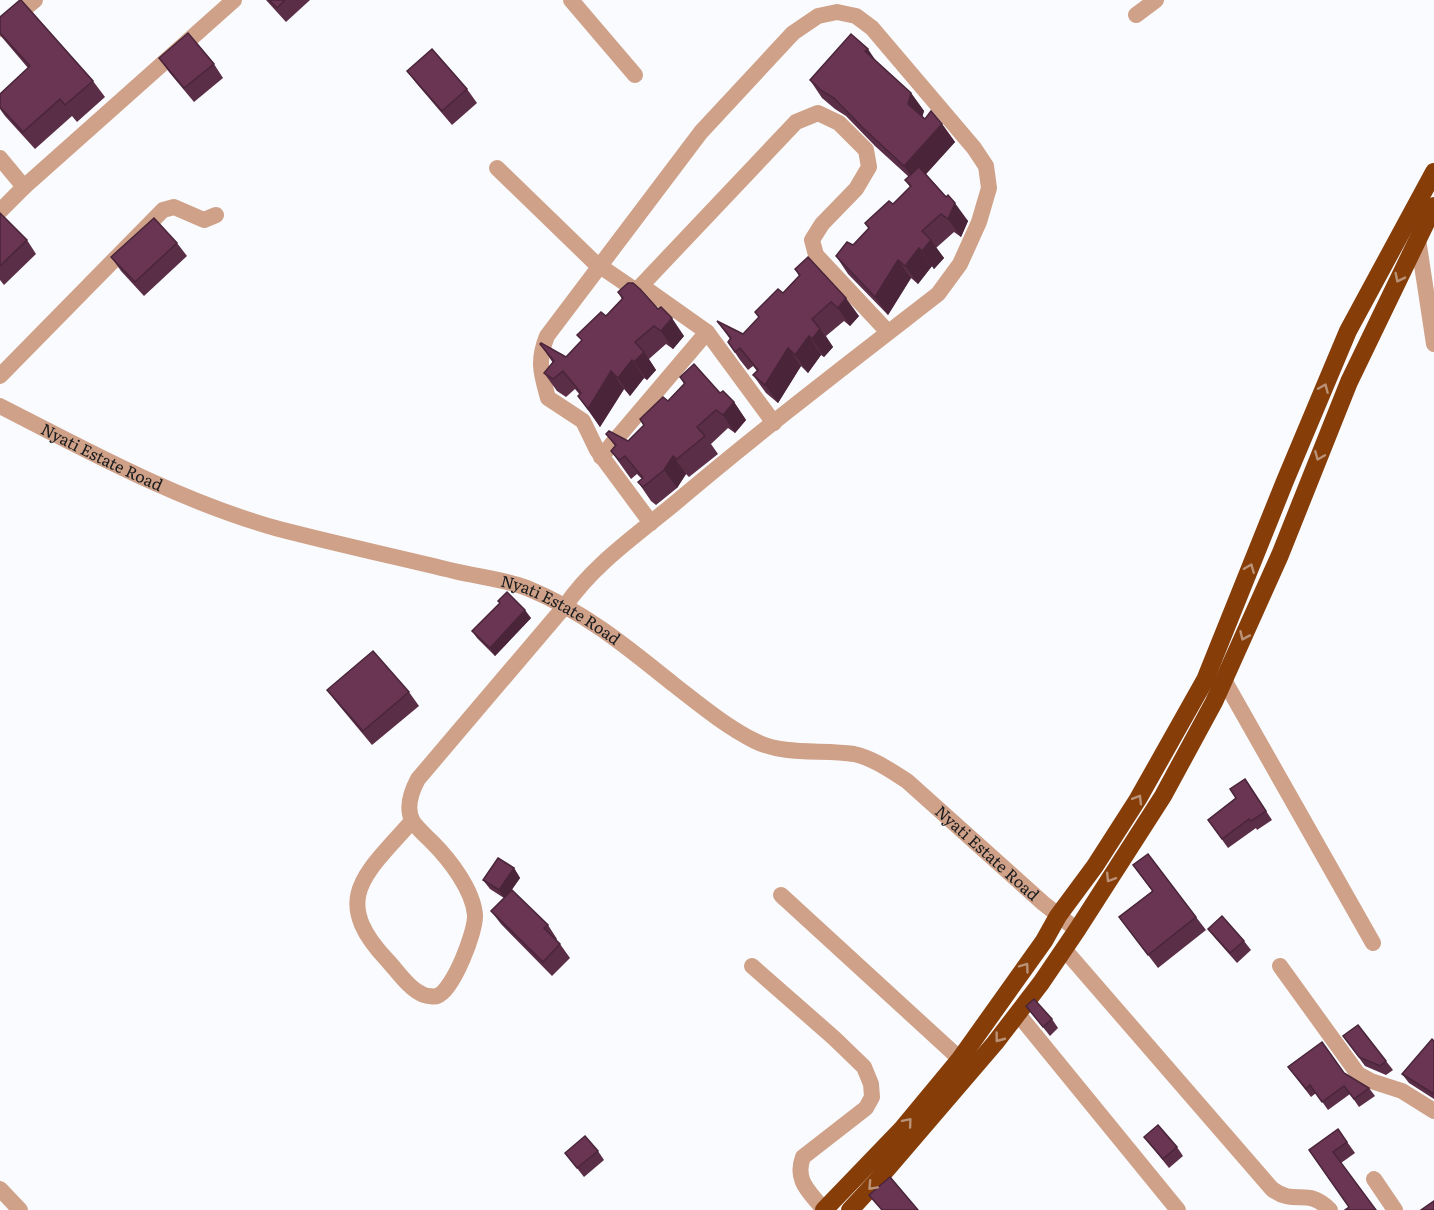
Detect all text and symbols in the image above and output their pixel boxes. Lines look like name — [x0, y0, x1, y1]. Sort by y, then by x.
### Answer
one-way arrow — [1395, 271, 1407, 282]
one-way arrow — [1317, 383, 1329, 394]
street label: Nyati Estate Road — [37, 416, 167, 496]
one-way arrow — [1314, 449, 1326, 460]
one-way arrow — [1243, 563, 1255, 574]
street label: Nyati Estate Road — [498, 568, 626, 650]
one-way arrow — [1239, 629, 1251, 640]
one-way arrow — [1130, 795, 1141, 806]
street label: Nyati Estate Road — [930, 799, 1046, 906]
one-way arrow — [1107, 871, 1118, 882]
one-way arrow — [1018, 962, 1029, 973]
one-way arrow — [996, 1031, 1007, 1042]
one-way arrow — [900, 1118, 911, 1129]
one-way arrow — [869, 1179, 880, 1190]

